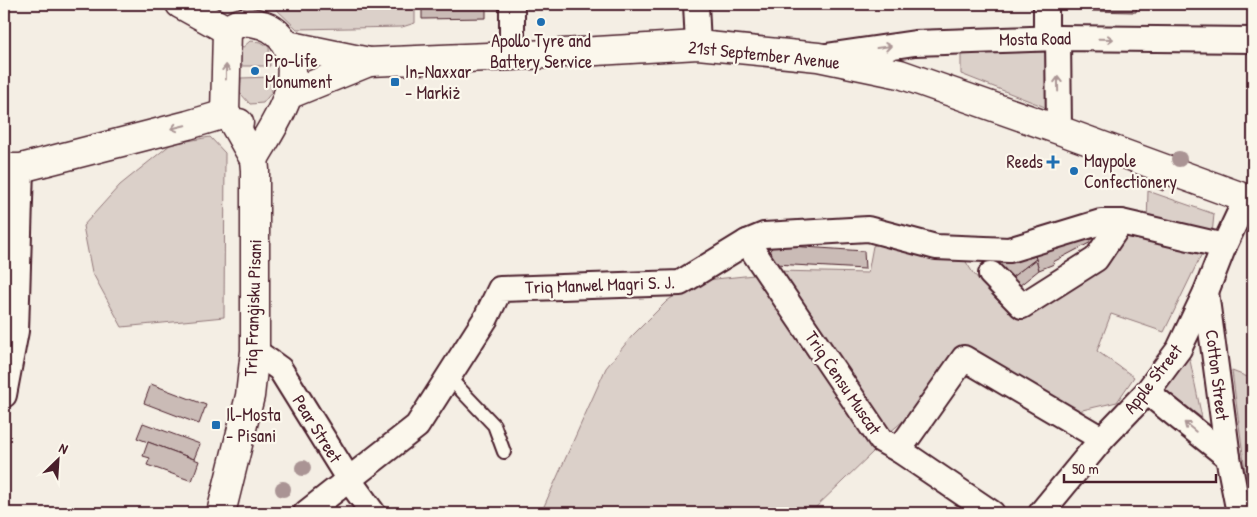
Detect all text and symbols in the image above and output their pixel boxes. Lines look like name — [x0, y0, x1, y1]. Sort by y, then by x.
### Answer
marker: Apollo Tyre and Battery Service — [535, 16, 547, 28]
street label: Mosta Road — [999, 25, 1071, 52]
place label: Apollo Tyre and Battery Service — [490, 28, 592, 74]
street label: 21st September Avenue — [687, 34, 841, 75]
one-way arrow — [1098, 34, 1114, 43]
one-way arrow — [875, 42, 891, 52]
place label: Pro-life Monument — [265, 48, 333, 94]
place label: In-Naxxar - Markiż — [405, 59, 471, 105]
one-way arrow — [221, 64, 231, 80]
marker: Pro-life Monument — [249, 65, 261, 77]
marker: In-Naxxar - Markiż — [389, 76, 401, 88]
one-way arrow — [1053, 76, 1063, 92]
one-way arrow — [171, 123, 187, 132]
place label: Maypole Confectionery — [1084, 148, 1178, 194]
place label: Reeds — [1007, 149, 1043, 174]
marker: Reeds — [1047, 156, 1059, 168]
marker: Maypole Confectionery — [1068, 165, 1080, 177]
street label: Triq Franġisku Pisani — [238, 239, 267, 377]
street label: Triq Manwel Magri S. J. — [525, 269, 675, 300]
street label: Triq Ċensu Muscat — [799, 326, 888, 440]
street label: Cotton Street — [1200, 328, 1236, 422]
street label: Apple Street — [1117, 338, 1188, 419]
street label: Pear Street — [287, 390, 349, 468]
place label: Il-Mosta - Pisani — [226, 402, 280, 448]
marker: Il-Mosta - Pisani — [210, 419, 222, 431]
one-way arrow — [1183, 421, 1196, 432]
north arrow — [32, 434, 82, 484]
text: N — [56, 438, 72, 458]
scale bar — [1064, 452, 1217, 484]
text: 50 m — [1072, 458, 1099, 479]

